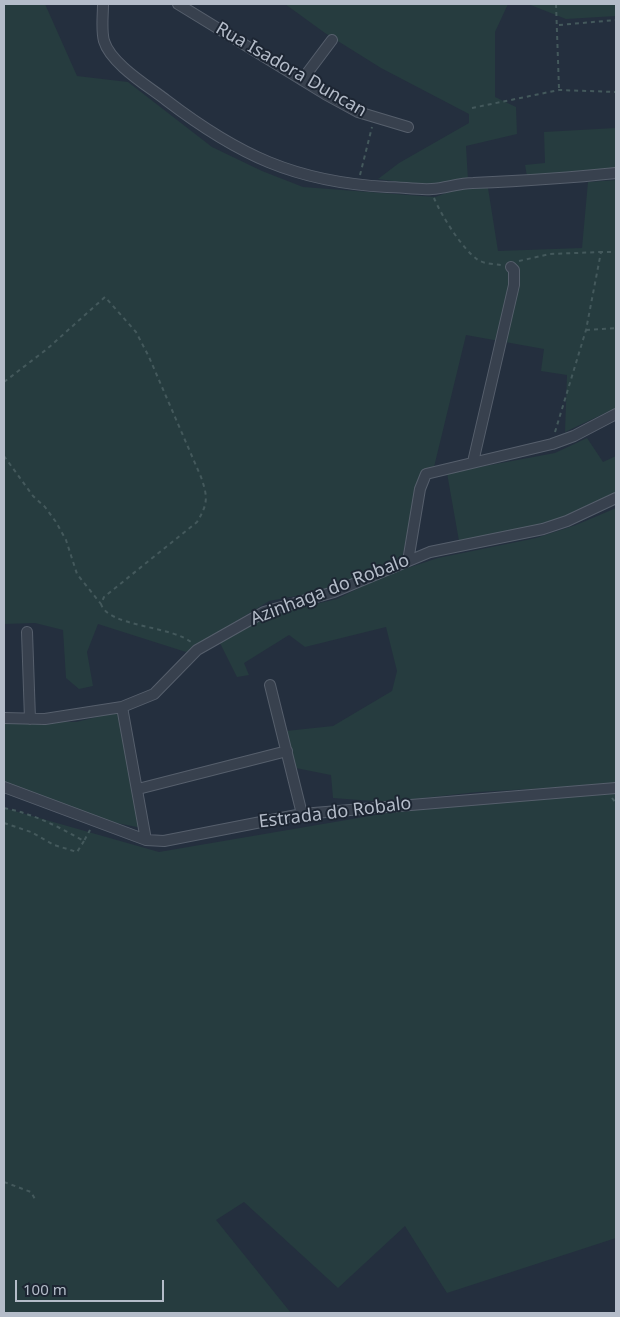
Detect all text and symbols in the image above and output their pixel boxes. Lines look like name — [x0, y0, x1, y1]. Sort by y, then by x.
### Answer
street label: Rua Isadora Duncan — [212, 18, 370, 122]
street label: Azinhaga do Robalo — [248, 550, 412, 630]
street label: Estrada do Robalo — [257, 793, 413, 833]
scale bar — [18, 1270, 166, 1302]
text: 100 m — [23, 1279, 67, 1299]

